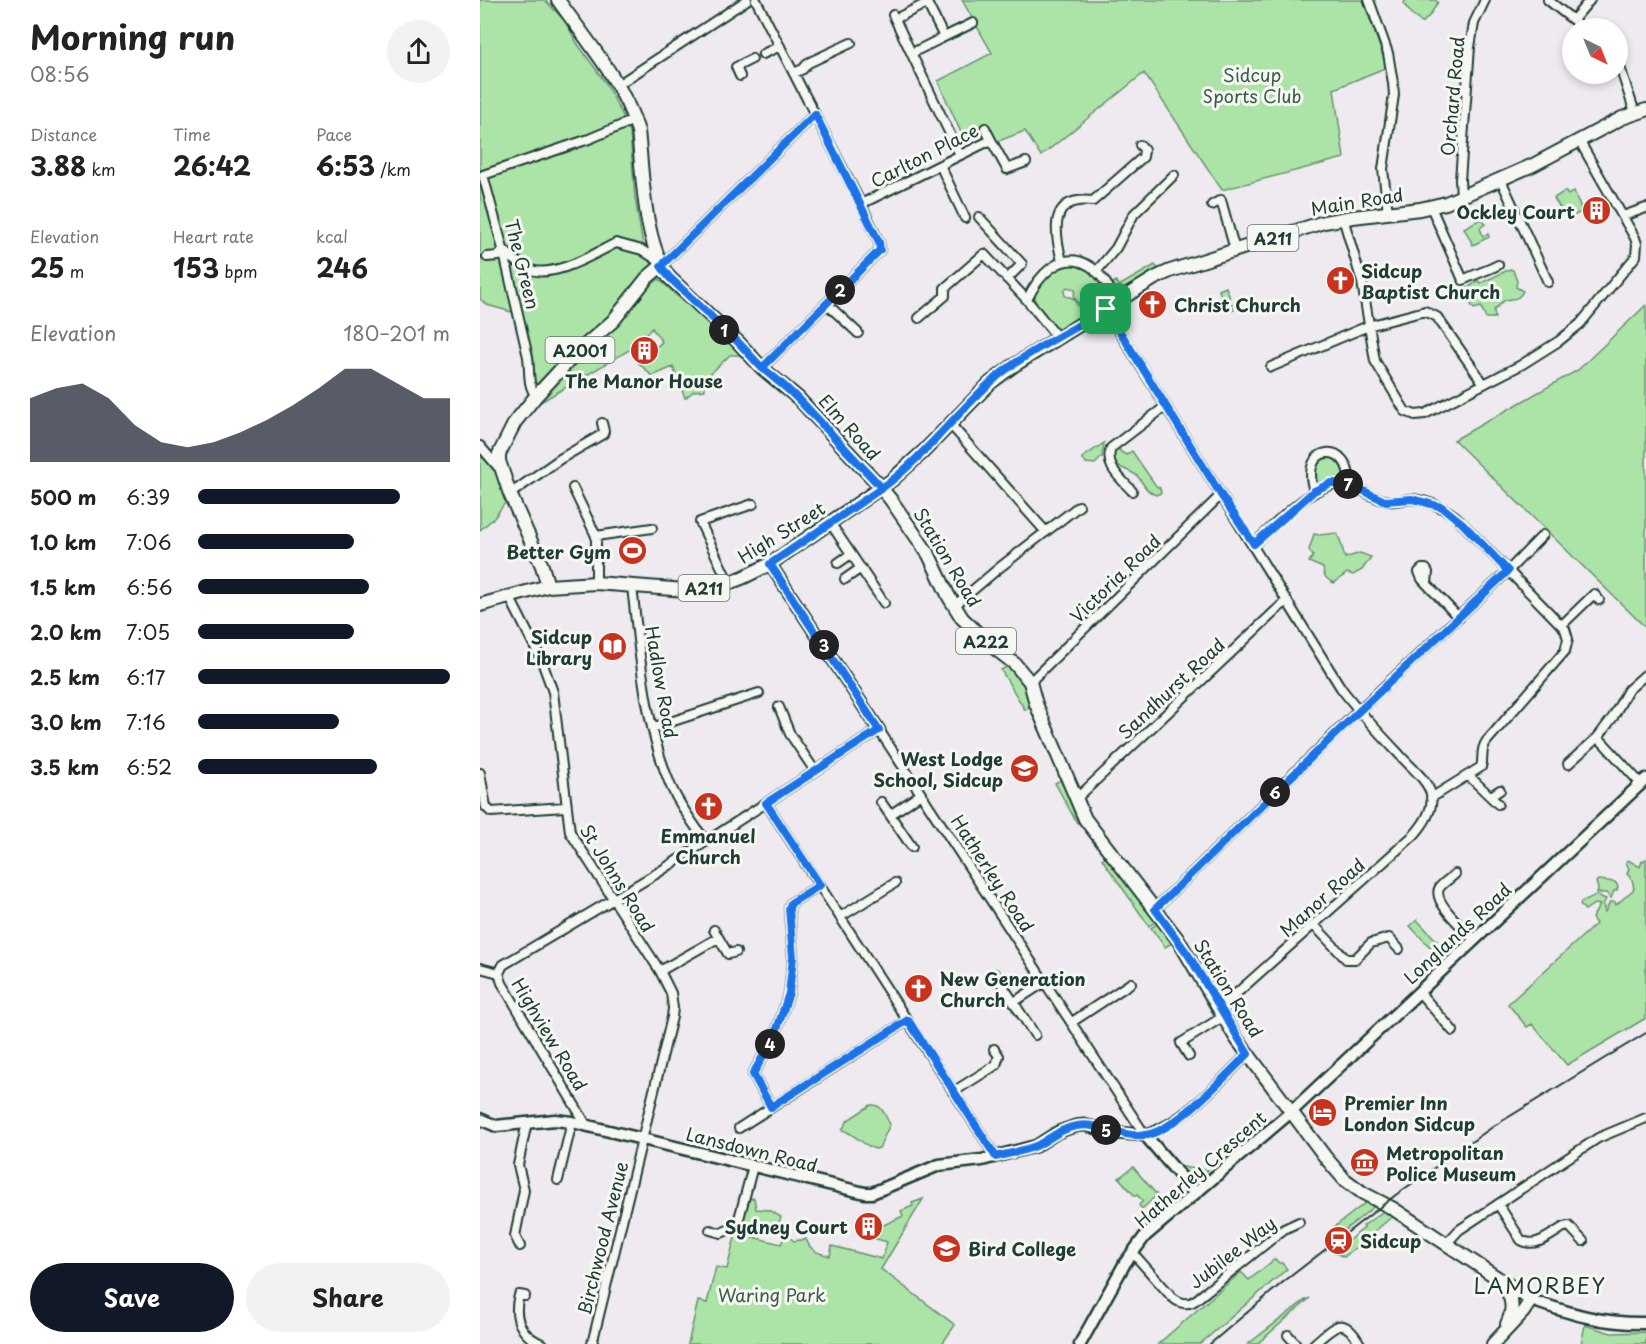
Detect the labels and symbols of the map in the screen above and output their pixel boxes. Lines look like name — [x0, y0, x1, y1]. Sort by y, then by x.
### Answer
north arrow — [1562, 18, 1628, 84]
street label: Orchard Road — [1433, 35, 1471, 157]
park label: Sidcup Sports Club — [1203, 61, 1301, 109]
street label: Carlton Place — [865, 116, 983, 194]
street label: Main Road — [1309, 180, 1405, 222]
building icon: Ockley Court — [1580, 195, 1612, 227]
place label: Ockley Court — [1457, 198, 1575, 225]
street label: The Green — [499, 216, 547, 312]
road number: A211 — [1248, 225, 1298, 251]
place label: Sidcup Baptist Church — [1361, 257, 1500, 305]
church icon: Sidcup Baptist Church — [1324, 264, 1356, 296]
pin: 2 — [825, 275, 855, 305]
pin — [1080, 283, 1131, 334]
church icon: Christ Church — [1137, 288, 1169, 320]
place label: Christ Church — [1174, 291, 1301, 318]
pin: 1 — [709, 315, 739, 345]
building icon: The Manor House — [628, 335, 660, 367]
road number: A2001 — [546, 337, 614, 363]
place label: The Manor House — [565, 367, 723, 394]
street label: Elm Road — [813, 388, 887, 466]
pin: 7 — [1333, 469, 1363, 499]
street label: High Street — [732, 494, 830, 570]
street label: Station Road — [908, 502, 988, 612]
street label: Victoria Road — [1063, 528, 1167, 628]
sports icon: Better Gym — [616, 535, 648, 567]
place label: Better Gym — [506, 538, 611, 565]
road number: A211 — [678, 575, 730, 601]
place label: Sidcup Library — [526, 623, 592, 671]
street label: Hadlow Road — [639, 624, 685, 740]
road number: A222 — [956, 628, 1016, 654]
library icon: Sidcup Library — [597, 630, 629, 662]
pin: 3 — [809, 630, 839, 660]
street label: Sandhurst Road — [1111, 631, 1231, 745]
place label: West Lodge School, Sidcup — [873, 745, 1003, 793]
school or university icon: West Lodge School, Sidcup — [1008, 752, 1040, 784]
pin: 6 — [1260, 777, 1290, 807]
church icon: Emmanuel Church — [692, 790, 724, 822]
street label: Hatherley Road — [945, 809, 1041, 937]
street label: St Johns Road — [574, 819, 662, 937]
place label: Emmanuel Church — [661, 822, 755, 870]
street label: Manor Road — [1273, 851, 1371, 943]
street label: Longlands Road — [1397, 876, 1517, 990]
street label: Station Road — [1188, 933, 1270, 1043]
place label: New Generation Church — [940, 965, 1086, 1013]
street label: Highview Road — [506, 972, 594, 1096]
church icon: New Generation Church — [903, 972, 935, 1004]
pin: 4 — [755, 1029, 785, 1059]
place label: Premier Inn London Sidcup — [1344, 1089, 1475, 1137]
hotel icon: Premier Inn London Sidcup — [1307, 1096, 1339, 1128]
street label: Hatherley Crescent — [1128, 1104, 1272, 1234]
pin: 5 — [1091, 1115, 1121, 1145]
street label: Lansdown Road — [683, 1120, 821, 1178]
place label: Metropolitan Police Museum — [1386, 1139, 1516, 1187]
museum icon: Metropolitan Police Museum — [1349, 1146, 1381, 1178]
street label: Birchwood Avenue — [570, 1158, 634, 1318]
street label: Jubilee Way — [1183, 1209, 1281, 1295]
building icon: Sydney Court — [853, 1210, 885, 1242]
place label: Sydney Court — [725, 1213, 848, 1240]
station icon: Sidcup — [1323, 1224, 1355, 1256]
place label: Sidcup — [1360, 1227, 1421, 1254]
school or university icon: Bird College — [931, 1232, 963, 1264]
place label: Bird College — [968, 1235, 1076, 1262]
district label: LAMORBEY — [1474, 1269, 1606, 1301]
park label: Waring Park — [718, 1281, 826, 1308]

